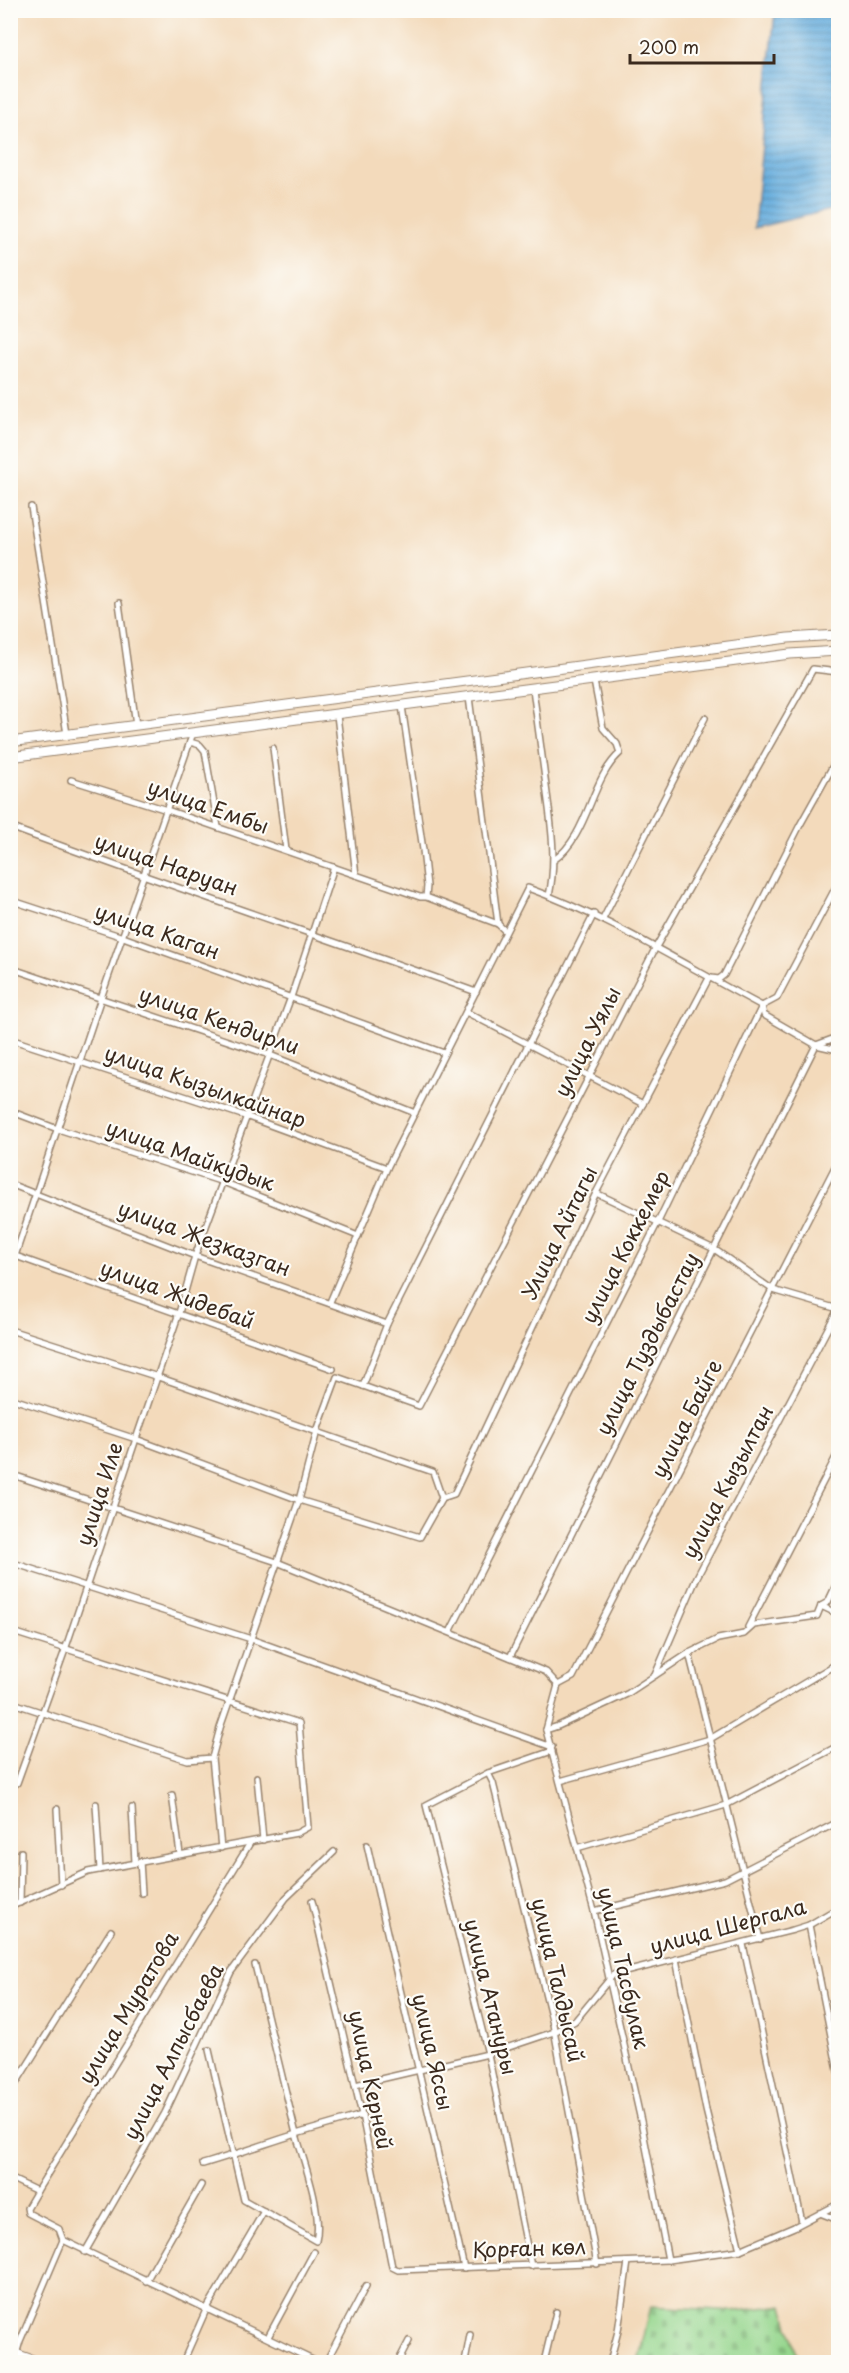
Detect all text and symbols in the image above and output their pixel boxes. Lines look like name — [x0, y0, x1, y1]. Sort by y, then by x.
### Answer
scale bar — [630, 27, 774, 65]
text: 200 m — [639, 33, 699, 60]
street label: улица Ембы — [144, 769, 274, 841]
street label: улица Наруан — [91, 824, 243, 903]
street label: улица Каган — [91, 894, 224, 966]
street label: улица Кендирли — [135, 977, 304, 1062]
street label: улица Уялы — [545, 980, 628, 1102]
street label: улица Кызылкайнар — [100, 1036, 311, 1135]
street label: улица Майкудык — [102, 1110, 280, 1198]
street label: Улица Айтагы — [512, 1160, 604, 1304]
street label: улица Коккемер — [572, 1164, 677, 1328]
street label: улица Жезказган — [114, 1191, 295, 1283]
street label: улица Туздыбастау — [586, 1246, 706, 1440]
street label: улица Жидебай — [96, 1250, 259, 1336]
street label: улица Байге — [642, 1353, 729, 1483]
street label: улица Кызылтан — [672, 1399, 780, 1564]
street label: улица Иле — [66, 1437, 130, 1549]
street label: улица Тасбулак — [591, 1883, 659, 2052]
street label: улица Шергала — [646, 1889, 810, 1961]
street label: улица Талдысай — [525, 1894, 593, 2065]
street label: улица Атануры — [457, 1915, 527, 2078]
street label: улица Муратова — [69, 1925, 186, 2089]
street label: улица Алпысбаева — [114, 1957, 231, 2145]
street label: улица Яссы — [405, 1990, 463, 2113]
street label: улица Керней — [342, 2007, 402, 2152]
street label: Қорған көл — [472, 2229, 586, 2265]

